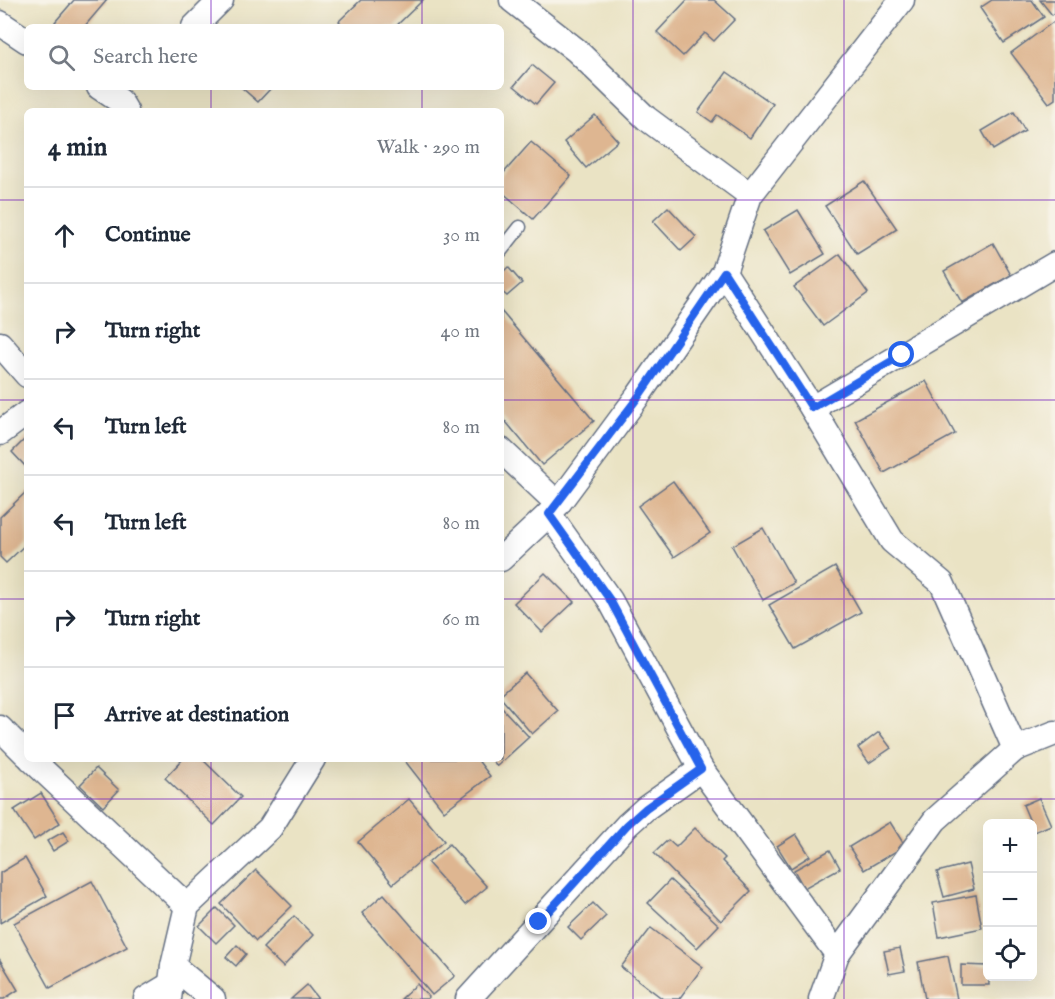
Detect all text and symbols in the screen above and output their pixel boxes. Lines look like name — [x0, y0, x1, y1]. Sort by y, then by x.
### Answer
search box — [24, 24, 504, 90]
icon: search — [45, 41, 78, 74]
text: Search here — [93, 43, 198, 71]
text: 4 min — [48, 131, 107, 164]
text: Walk · 290 m — [376, 135, 480, 160]
icon: ahead — [48, 219, 81, 252]
text: Continue — [105, 221, 191, 249]
text: 30 m — [443, 223, 480, 248]
icon: right — [48, 315, 81, 348]
text: Turn right — [105, 317, 200, 345]
text: 40 m — [441, 319, 480, 344]
route start — [888, 341, 914, 367]
icon: left — [48, 411, 81, 444]
text: Turn left — [105, 413, 187, 441]
text: 80 m — [443, 415, 480, 440]
icon: left — [48, 507, 81, 540]
text: Turn left — [105, 509, 187, 537]
text: 80 m — [443, 511, 480, 536]
icon: right — [48, 603, 81, 636]
text: Turn right — [105, 605, 200, 633]
text: 60 m — [442, 607, 480, 632]
icon: arrive — [48, 699, 81, 732]
text: Arrive at destination — [105, 701, 289, 729]
map controls — [983, 819, 1037, 981]
button: + — [983, 819, 1037, 873]
button: − — [983, 873, 1037, 927]
route end — [525, 908, 551, 934]
button: locate — [983, 927, 1037, 981]

